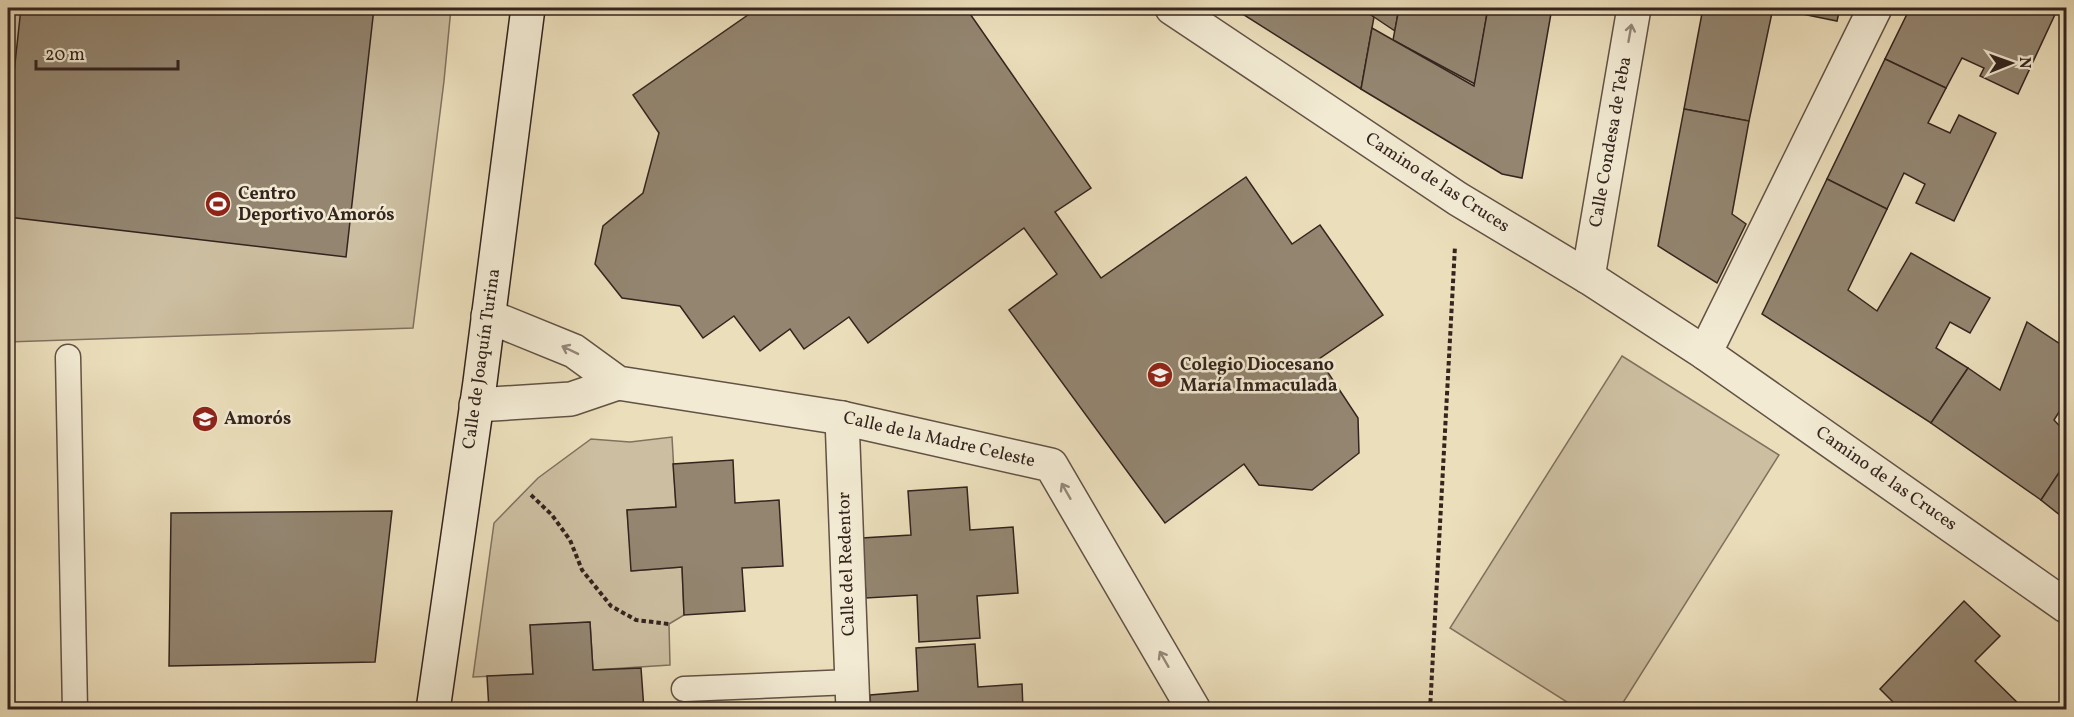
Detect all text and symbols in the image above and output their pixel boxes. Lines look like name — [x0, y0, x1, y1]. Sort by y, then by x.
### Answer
one-way arrow — [1625, 24, 1636, 44]
scale bar — [36, 33, 178, 71]
north arrow — [1981, 33, 2041, 93]
text: 20 m — [45, 43, 85, 68]
street label: Calle Condesa de Teba — [1584, 55, 1638, 229]
text: N — [2013, 57, 2035, 69]
street label: Camino de las Cruces — [1360, 127, 1514, 239]
place label: Centro Deportivo Amorós — [238, 182, 395, 228]
sports icon: Centro Deportivo Amorós — [203, 189, 233, 219]
street label: Calle de Joaquín Turina — [457, 267, 507, 451]
one-way arrow — [561, 344, 579, 355]
place label: Colegio Diocesano María Inmaculada — [1180, 353, 1338, 399]
school or university icon: Colegio Diocesano María Inmaculada — [1145, 360, 1175, 390]
school or university icon: Amorós — [190, 404, 220, 434]
street label: Calle de la Madre Celeste — [841, 406, 1037, 474]
place label: Amorós — [224, 407, 291, 432]
street label: Camino de las Cruces — [1810, 421, 1962, 537]
one-way arrow — [1059, 482, 1071, 499]
street label: Calle del Redentor — [832, 491, 862, 637]
one-way arrow — [1158, 651, 1170, 668]

